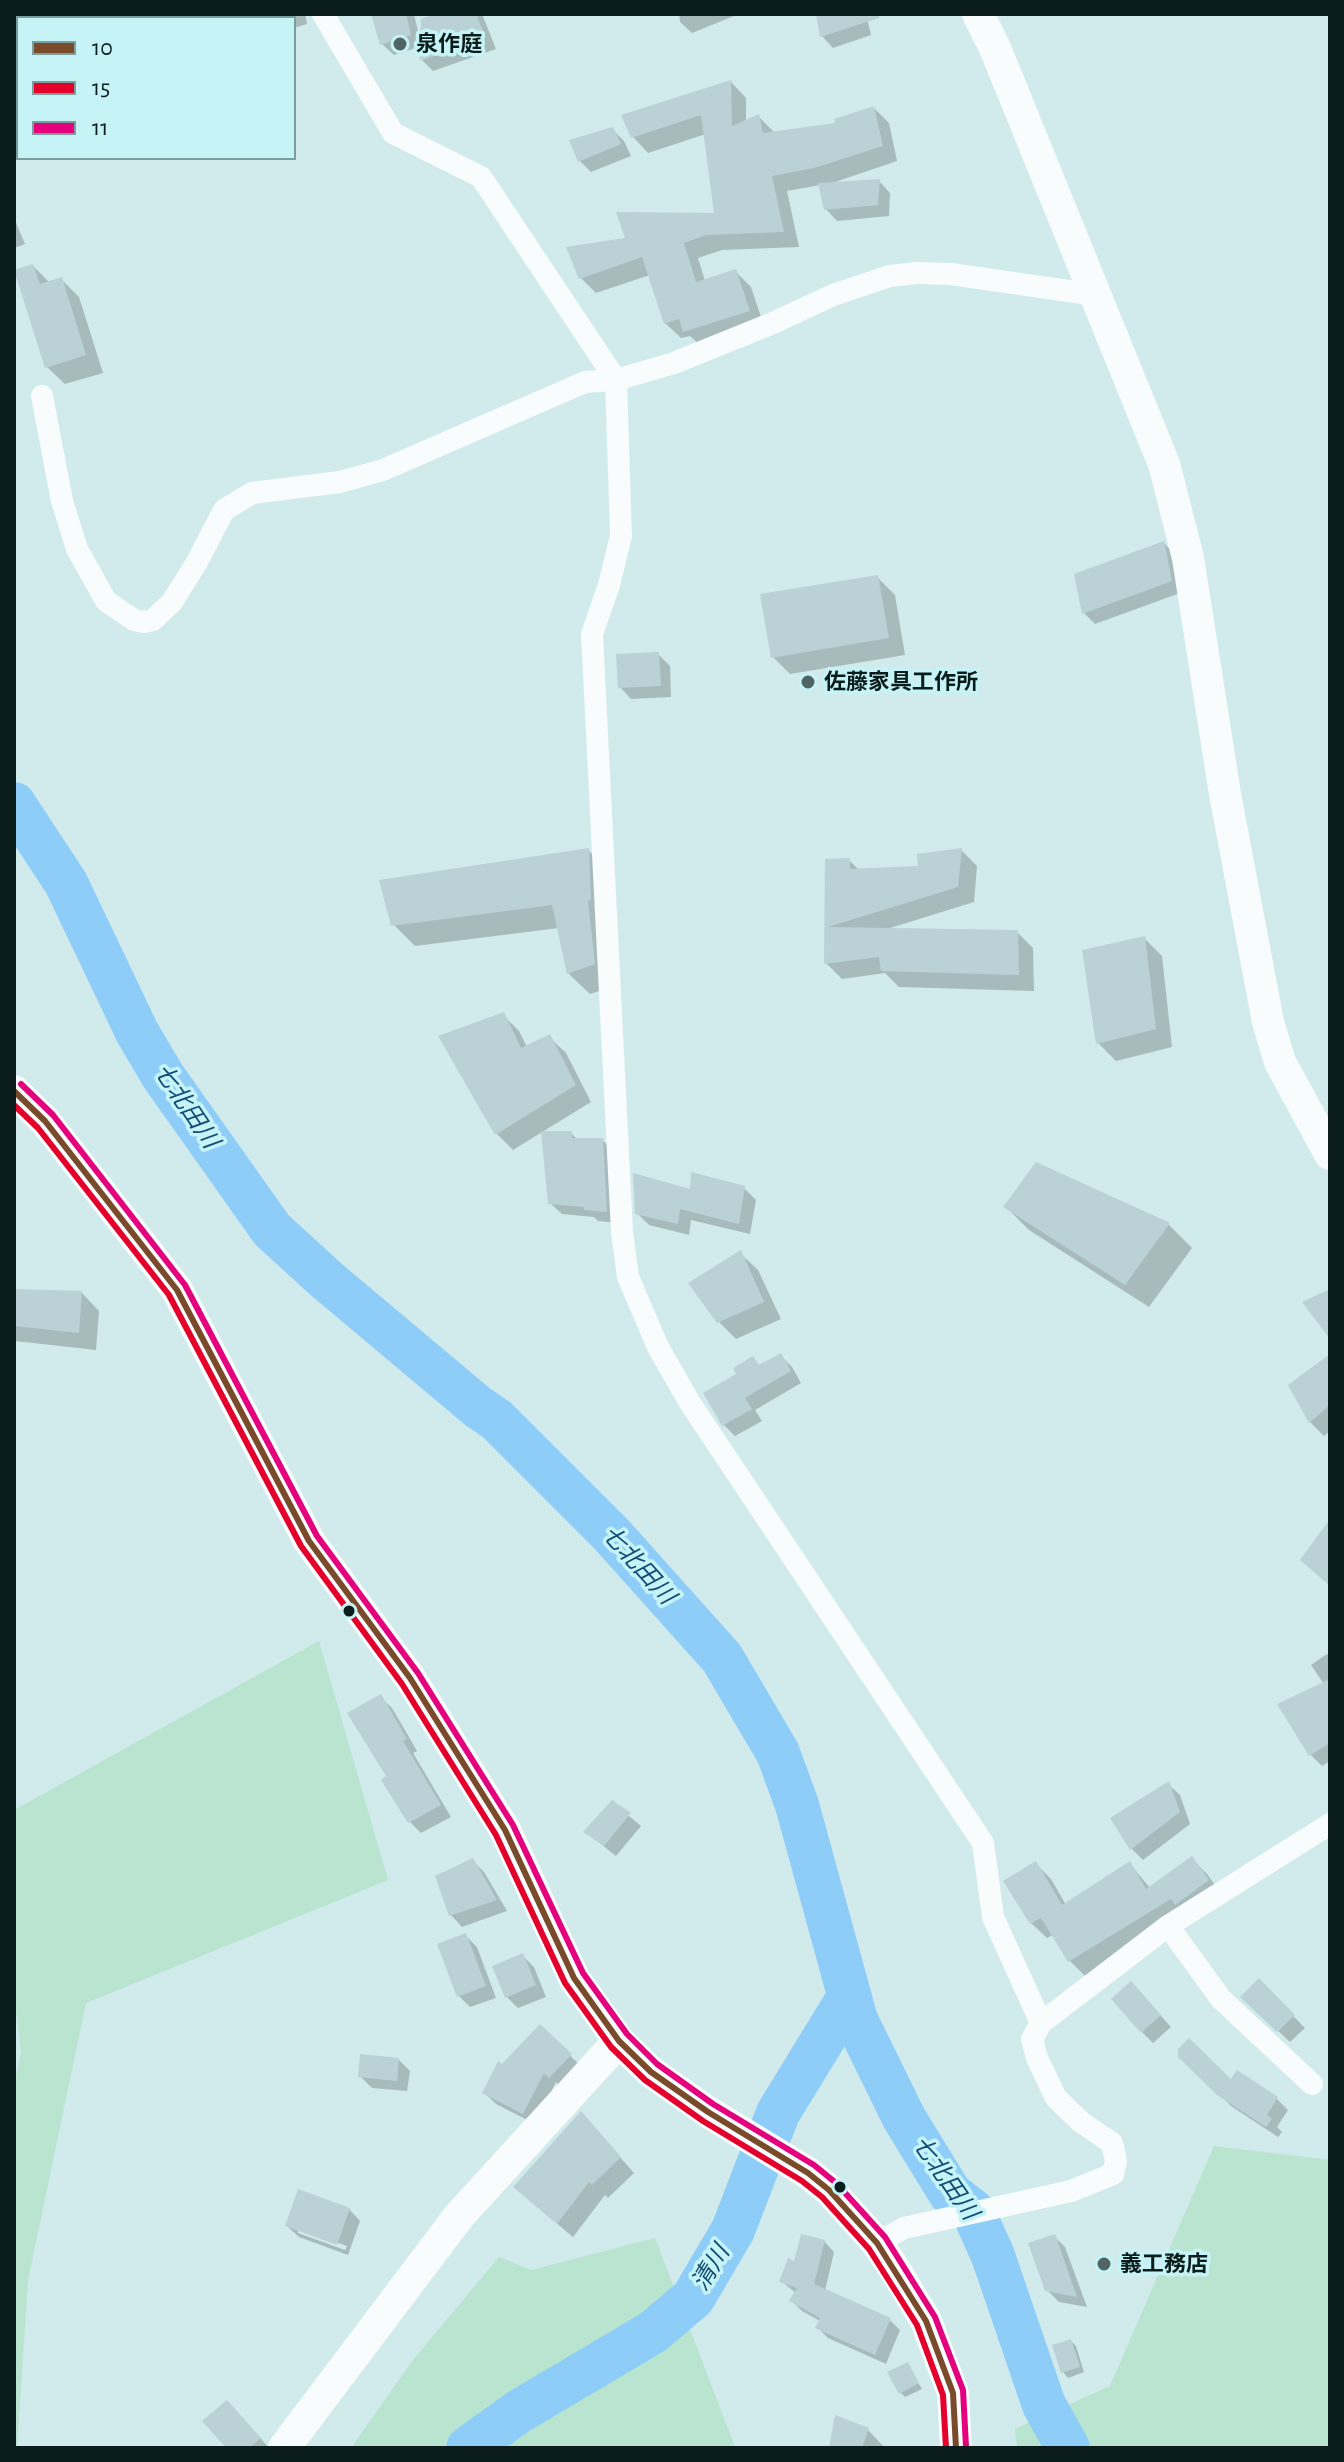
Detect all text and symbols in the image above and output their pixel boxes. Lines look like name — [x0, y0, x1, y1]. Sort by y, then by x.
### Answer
legend — [16, 16, 296, 160]
place label: 泉作庭 — [416, 31, 482, 57]
marker: 泉作庭 — [391, 35, 409, 53]
text: 10 — [92, 36, 113, 60]
text: 15 — [92, 76, 110, 100]
text: 11 — [92, 116, 109, 140]
place label: 佐藤家具工作所 — [824, 669, 978, 695]
marker: 佐藤家具工作所 — [799, 673, 817, 691]
water label: 七北田川 — [147, 1058, 225, 1154]
water label: 七北田川 — [595, 1520, 681, 1610]
unlabelled marker — [341, 1603, 357, 1619]
water label: 七北田川 — [906, 2130, 984, 2226]
unlabelled marker — [832, 2179, 848, 2195]
water label: 清川 — [686, 2240, 736, 2296]
place label: 義工務店 — [1120, 2251, 1208, 2277]
marker: 義工務店 — [1095, 2255, 1113, 2273]

